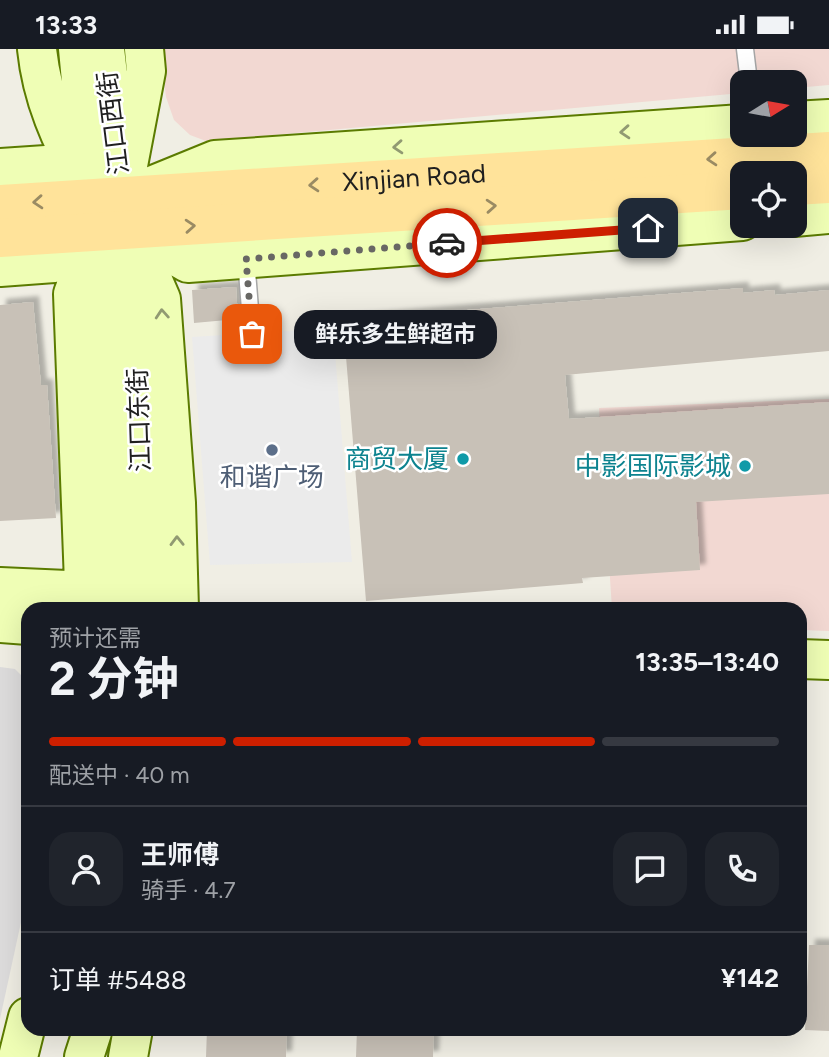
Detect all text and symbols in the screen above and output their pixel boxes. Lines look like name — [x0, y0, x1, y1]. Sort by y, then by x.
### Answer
text: 13:33 — [35, 9, 97, 41]
street label: 江口西街 — [91, 69, 135, 177]
north arrow — [730, 70, 807, 147]
map controls — [730, 70, 807, 238]
one-way arrow — [619, 124, 630, 139]
one-way arrow — [392, 139, 403, 154]
one-way arrow — [706, 151, 717, 166]
street label: Xinjian Road — [341, 157, 487, 198]
button: locate — [730, 161, 807, 238]
one-way arrow — [308, 177, 319, 192]
one-way arrow — [32, 194, 43, 209]
pin — [618, 198, 678, 258]
one-way arrow — [485, 199, 496, 214]
courier — [412, 208, 482, 278]
icon: home — [629, 209, 667, 247]
one-way arrow — [185, 219, 196, 234]
icon: car — [428, 224, 466, 262]
pin — [222, 304, 282, 364]
one-way arrow — [155, 308, 170, 319]
callout: 鲜乐多生鲜超市 — [294, 309, 497, 359]
icon: bag — [233, 315, 271, 353]
text: 鲜乐多生鲜超市 — [315, 320, 476, 348]
street label: 江口东街 — [121, 367, 157, 473]
marker: 和谐广场 — [264, 442, 280, 458]
place label: 商贸大厦 — [345, 443, 449, 475]
place label: 中影国际影城 — [575, 450, 731, 482]
marker: 商贸大厦 — [455, 451, 471, 467]
marker: 中影国际影城 — [737, 458, 753, 474]
place label: 和谐广场 — [220, 461, 324, 493]
one-way arrow — [170, 535, 185, 546]
text: 预计还需 — [49, 624, 141, 652]
text: 13:35–13:40 — [635, 646, 779, 678]
text: 2 分钟 — [49, 651, 179, 707]
text: 配送中 · 40 m — [49, 761, 189, 789]
button: person — [49, 832, 123, 906]
button: chat — [613, 832, 687, 906]
button: phone — [705, 832, 779, 906]
text: 王师傅 — [141, 839, 219, 871]
text: 骑手 · 4.7 — [141, 876, 236, 904]
text: ¥142 — [721, 962, 779, 994]
text: 订单 #5488 — [49, 964, 187, 996]

